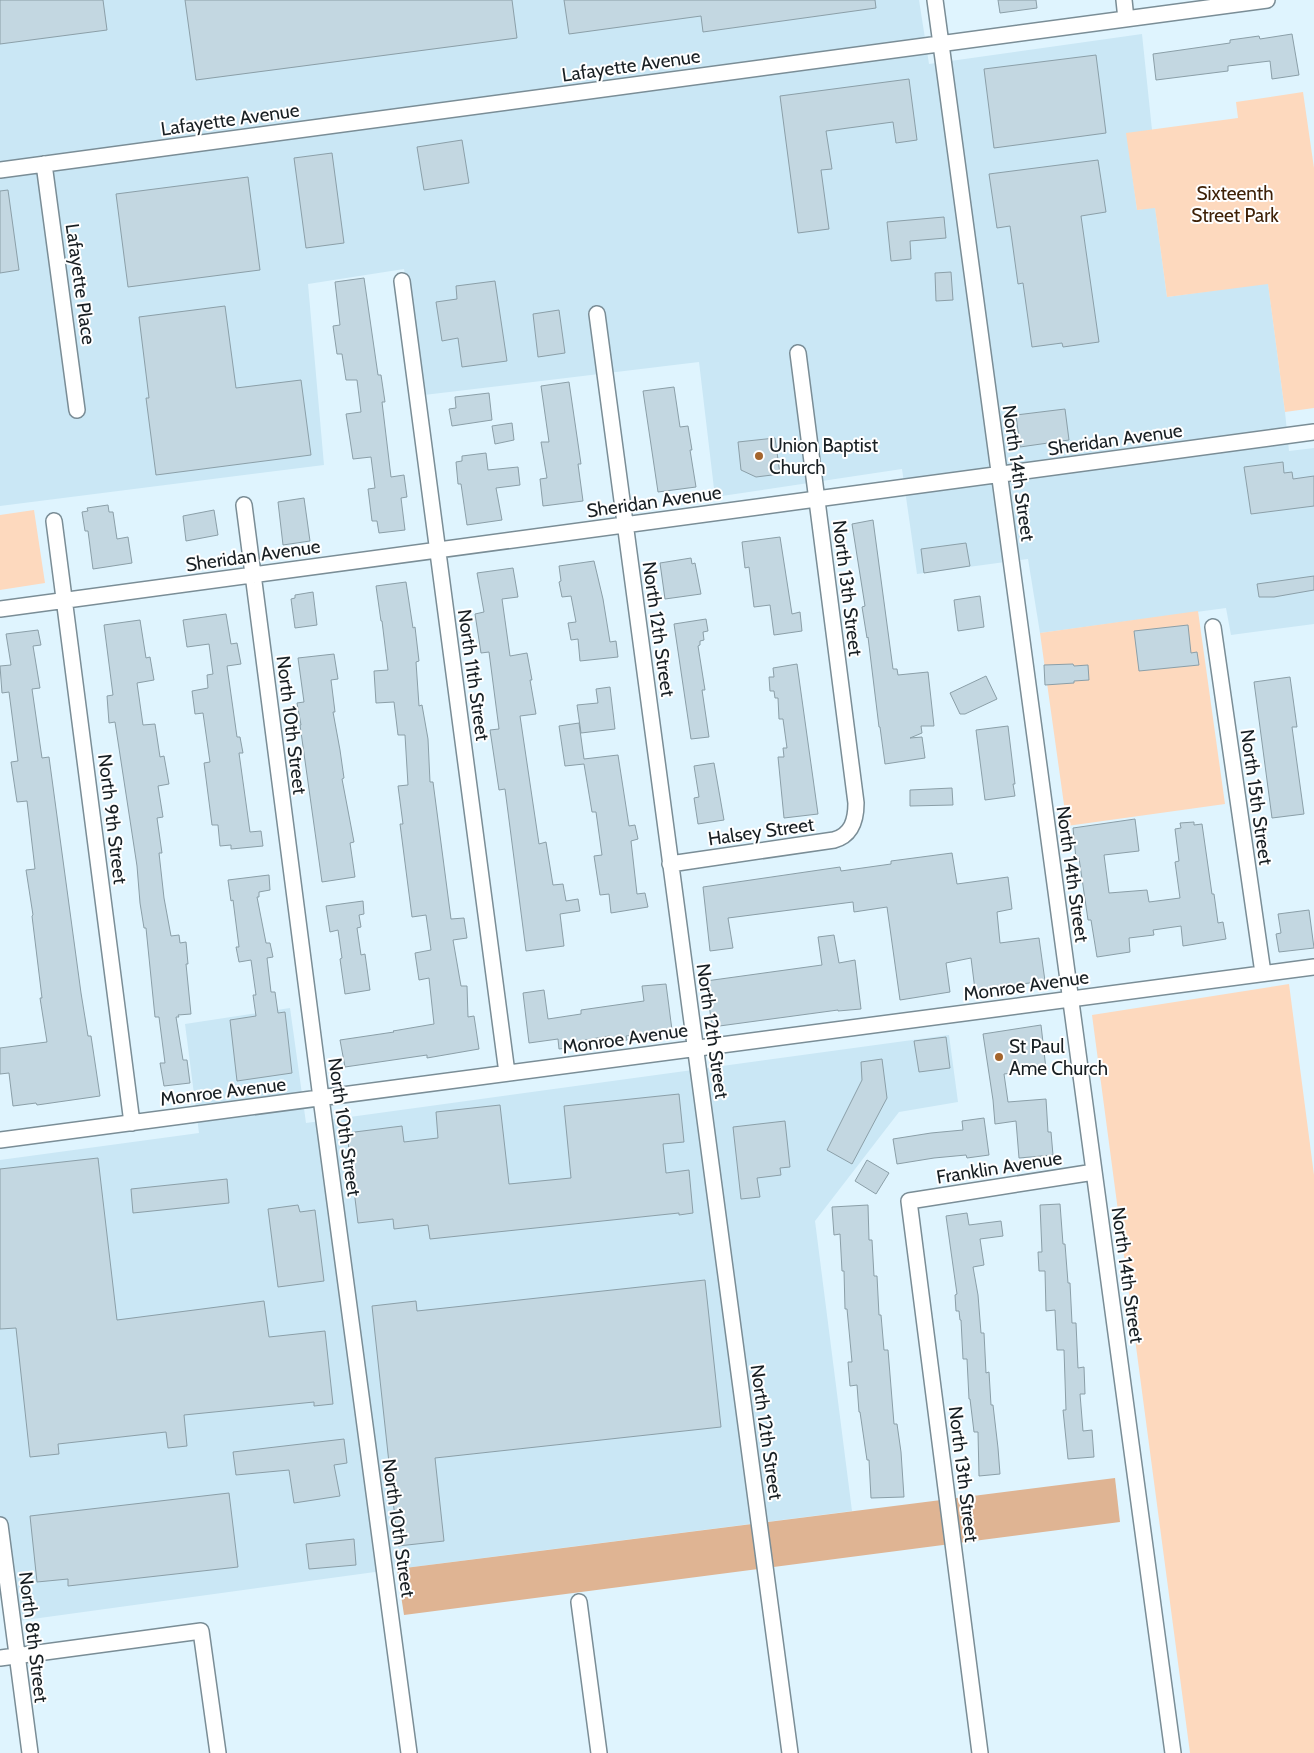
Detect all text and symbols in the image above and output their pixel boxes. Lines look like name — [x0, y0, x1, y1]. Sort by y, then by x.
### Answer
street label: Lafayette Avenue — [560, 44, 702, 87]
street label: Lafayette Avenue — [159, 98, 301, 141]
park label: Sixteenth Street Park — [1191, 182, 1279, 227]
street label: Lafayette Place — [61, 222, 100, 346]
street label: North 14th Street — [998, 403, 1040, 543]
street label: Sheridan Avenue — [1046, 419, 1184, 460]
place label: Union Baptist Church — [769, 434, 879, 479]
marker: Union Baptist Church — [753, 450, 765, 462]
street label: Sheridan Avenue — [585, 481, 723, 522]
street label: North 13th Street — [828, 519, 867, 658]
street label: Sheridan Avenue — [184, 535, 322, 576]
street label: North 12th Street — [638, 560, 679, 699]
street label: North 11th Street — [453, 608, 494, 743]
street label: North 10th Street — [272, 654, 312, 796]
street label: North 15th Street — [1236, 728, 1277, 867]
street label: North 9th Street — [93, 753, 132, 886]
street label: North 14th Street — [1052, 804, 1094, 944]
street label: Halsey Street — [706, 813, 816, 850]
street label: North 12th Street — [692, 962, 733, 1101]
street label: Monroe Avenue — [962, 965, 1091, 1006]
street label: Monroe Avenue — [561, 1018, 690, 1059]
place label: St Paul Ame Church — [1009, 1035, 1108, 1080]
marker: St Paul Ame Church — [993, 1051, 1005, 1063]
street label: North 10th Street — [323, 1056, 366, 1198]
street label: Monroe Avenue — [159, 1072, 288, 1111]
street label: Franklin Avenue — [935, 1146, 1064, 1189]
street label: North 14th Street — [1107, 1205, 1149, 1345]
street label: North 12th Street — [746, 1363, 787, 1502]
street label: North 13th Street — [944, 1405, 983, 1544]
street label: North 10th Street — [377, 1457, 420, 1599]
street label: North 8th Street — [14, 1570, 53, 1704]

